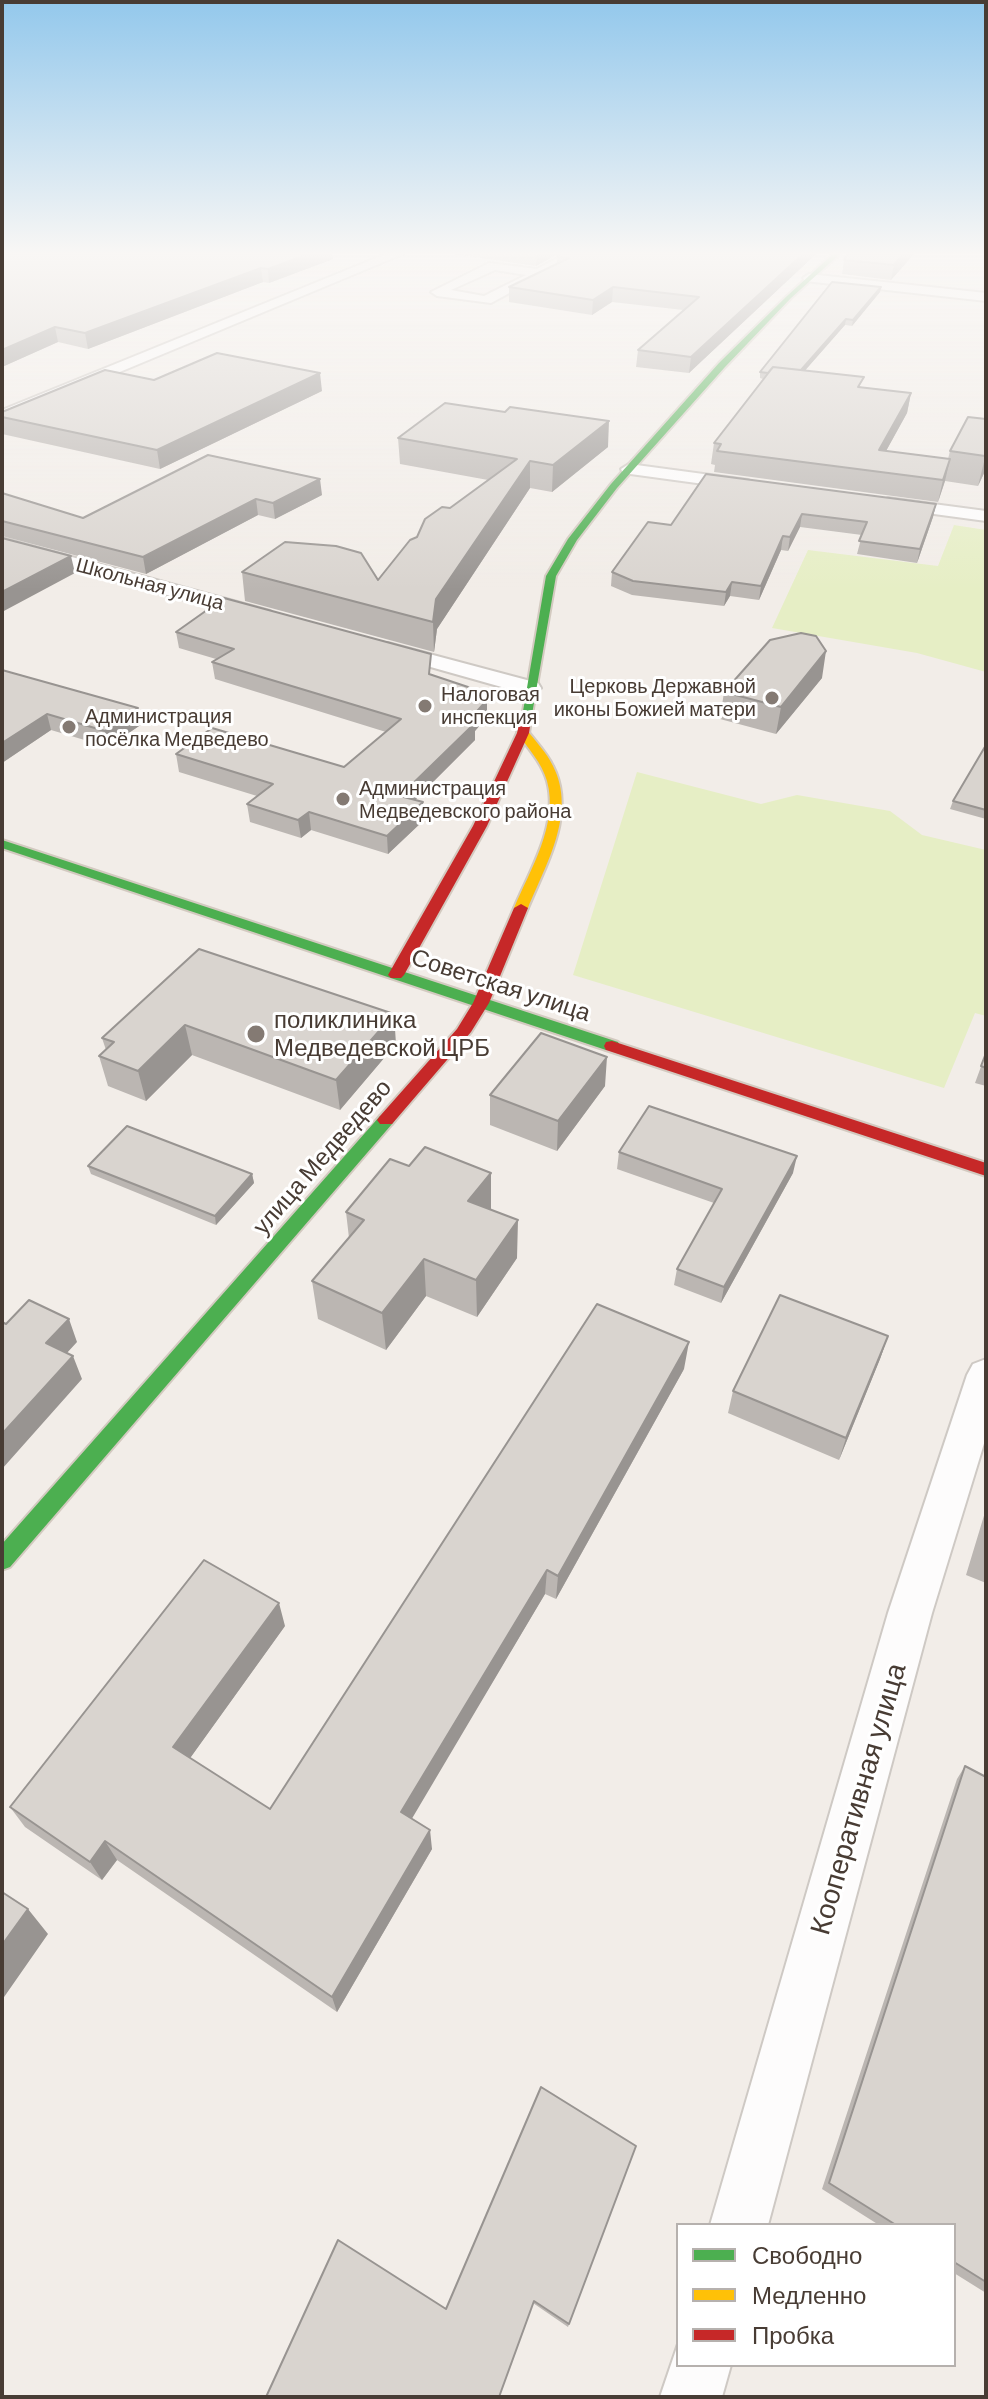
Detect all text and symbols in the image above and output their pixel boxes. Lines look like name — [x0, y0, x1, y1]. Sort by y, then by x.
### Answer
street label: Школьная улица — [73, 553, 227, 615]
place label: Церковь Державной иконы Божией матери — [554, 674, 756, 721]
place label: Налоговая инспекция — [441, 682, 540, 729]
marker: Церковь Державной иконы Божией матери — [763, 689, 781, 707]
marker: Налоговая инспекция — [416, 697, 434, 715]
place label: Администрация посёлка Медведево — [85, 704, 269, 751]
marker: Администрация посёлка Медведево — [60, 718, 78, 736]
place label: Администрация Медведевского района — [359, 776, 571, 823]
marker: Администрация Медведевского района — [334, 790, 352, 808]
street label: Советская улица — [408, 942, 594, 1028]
place label: поликлиника Медведевской ЦРБ — [274, 1006, 490, 1062]
marker: поликлиника Медведевской ЦРБ — [245, 1023, 267, 1045]
street label: улица Медведево — [247, 1073, 397, 1241]
street label: Кооперативная улица — [803, 1659, 913, 1939]
legend — [676, 2223, 956, 2367]
text: Свободно — [752, 2240, 862, 2269]
text: Медленно — [752, 2280, 866, 2309]
text: Пробка — [752, 2320, 834, 2349]

